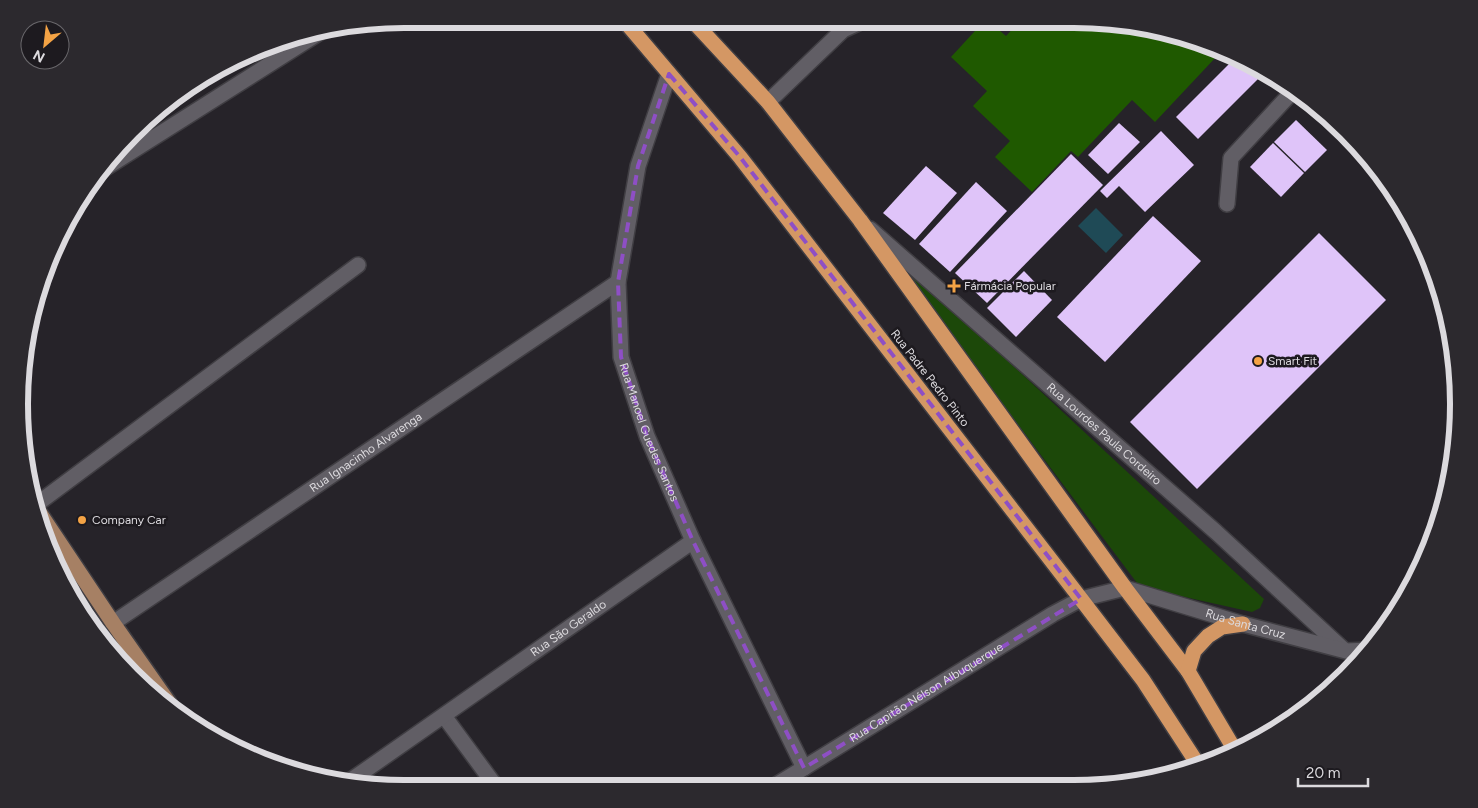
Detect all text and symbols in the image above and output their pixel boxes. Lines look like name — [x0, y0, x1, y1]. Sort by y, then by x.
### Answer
north arrow — [20, 20, 70, 70]
text: N — [30, 46, 48, 66]
place label: Fármácia Popular — [964, 279, 1056, 293]
marker: Fármácia Popular — [948, 280, 960, 292]
street label: Rua Padre Pedro Pinto — [888, 327, 972, 429]
place label: Smart Fit — [1268, 354, 1318, 368]
marker: Smart Fit — [1252, 355, 1264, 367]
street label: Rua Manoel Guedes Santos — [616, 361, 682, 504]
street label: Rua Lourdes Paula Cordeiro — [1044, 380, 1164, 488]
street label: Rua Ignacinho Alvarenga — [307, 409, 425, 495]
place label: Company Car — [92, 513, 166, 527]
marker: Company Car — [76, 514, 88, 526]
street label: Rua São Geraldo — [528, 597, 609, 660]
street label: Rua Santa Cruz — [1204, 606, 1287, 642]
street label: Rua Capitão Nélson Albuquerque — [847, 639, 1006, 745]
scale bar — [1298, 756, 1368, 788]
text: 20 m — [1306, 764, 1340, 782]

